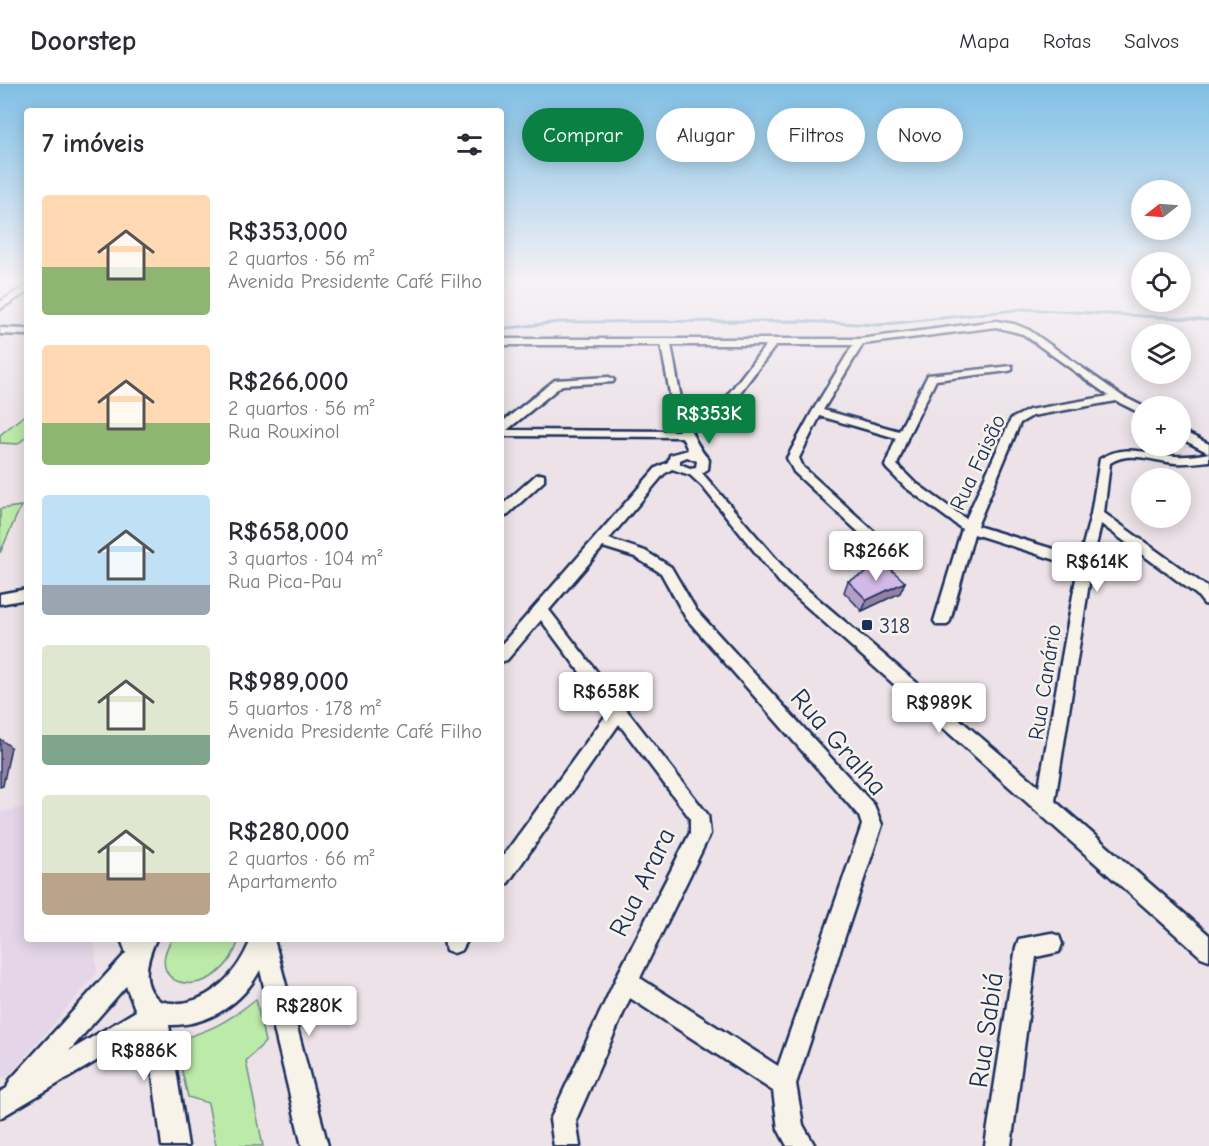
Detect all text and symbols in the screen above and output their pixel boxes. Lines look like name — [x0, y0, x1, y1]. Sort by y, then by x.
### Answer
text: Doorstep — [30, 25, 136, 57]
text: Mapa — [959, 29, 1010, 53]
text: Rotas — [1043, 29, 1091, 53]
text: Salvos — [1124, 29, 1179, 53]
chip: Comprar — [522, 108, 644, 162]
chip: Alugar — [656, 108, 755, 162]
chip: Filtros — [767, 108, 865, 162]
chip: Novo — [877, 108, 963, 162]
icon: filters — [453, 128, 486, 161]
text: 7 imóveis — [42, 129, 144, 159]
north arrow — [1131, 180, 1191, 240]
map controls — [1131, 180, 1191, 528]
text: R$353,000 — [228, 217, 348, 247]
icon: home — [90, 219, 162, 291]
text: 2 quartos · 56 m² — [228, 247, 375, 270]
button: locate — [1131, 252, 1191, 312]
text: Avenida Presidente Café Filho — [228, 270, 482, 293]
button: layers — [1131, 324, 1191, 384]
text: R$266,000 — [228, 367, 349, 397]
icon: home — [90, 369, 162, 441]
pin: R$353K — [660, 394, 758, 445]
button: + — [1131, 396, 1191, 456]
text: 2 quartos · 56 m² — [228, 397, 375, 420]
text: R$353K — [676, 402, 742, 425]
street label: Rua Faisão — [944, 410, 1011, 515]
text: Rua Rouxinol — [228, 420, 340, 443]
button: − — [1131, 468, 1191, 528]
text: R$658,000 — [228, 517, 349, 547]
icon: home — [90, 519, 162, 591]
pin: R$266K — [827, 531, 925, 582]
text: R$266K — [843, 539, 909, 562]
pin: R$614K — [1048, 542, 1146, 593]
text: 3 quartos · 104 m² — [228, 547, 382, 570]
text: R$614K — [1066, 550, 1128, 573]
text: Rua Pica-Pau — [228, 570, 342, 593]
place label: 318 — [879, 613, 910, 639]
marker: 318 — [860, 618, 874, 632]
street label: Rua Canário — [1023, 622, 1067, 742]
text: R$989,000 — [228, 667, 349, 697]
icon: home — [90, 669, 162, 741]
pin: R$658K — [557, 672, 655, 723]
text: R$658K — [573, 680, 639, 703]
street label: Rua Gralha — [784, 683, 893, 802]
pin: R$989K — [890, 683, 988, 734]
text: R$989K — [906, 691, 972, 714]
text: 5 quartos · 178 m² — [228, 697, 381, 720]
text: Avenida Presidente Café Filho — [228, 720, 482, 743]
text: R$280,000 — [228, 817, 350, 847]
icon: home — [90, 819, 162, 891]
street label: Rua Arara — [603, 823, 682, 942]
text: 2 quartos · 66 m² — [228, 847, 375, 870]
text: Apartamento — [228, 870, 337, 893]
street label: Rua Sabiá — [963, 970, 1010, 1090]
pin: R$280K — [260, 986, 358, 1037]
text: R$280K — [276, 994, 342, 1017]
pin: R$886K — [95, 1031, 193, 1082]
text: R$886K — [111, 1039, 177, 1062]

